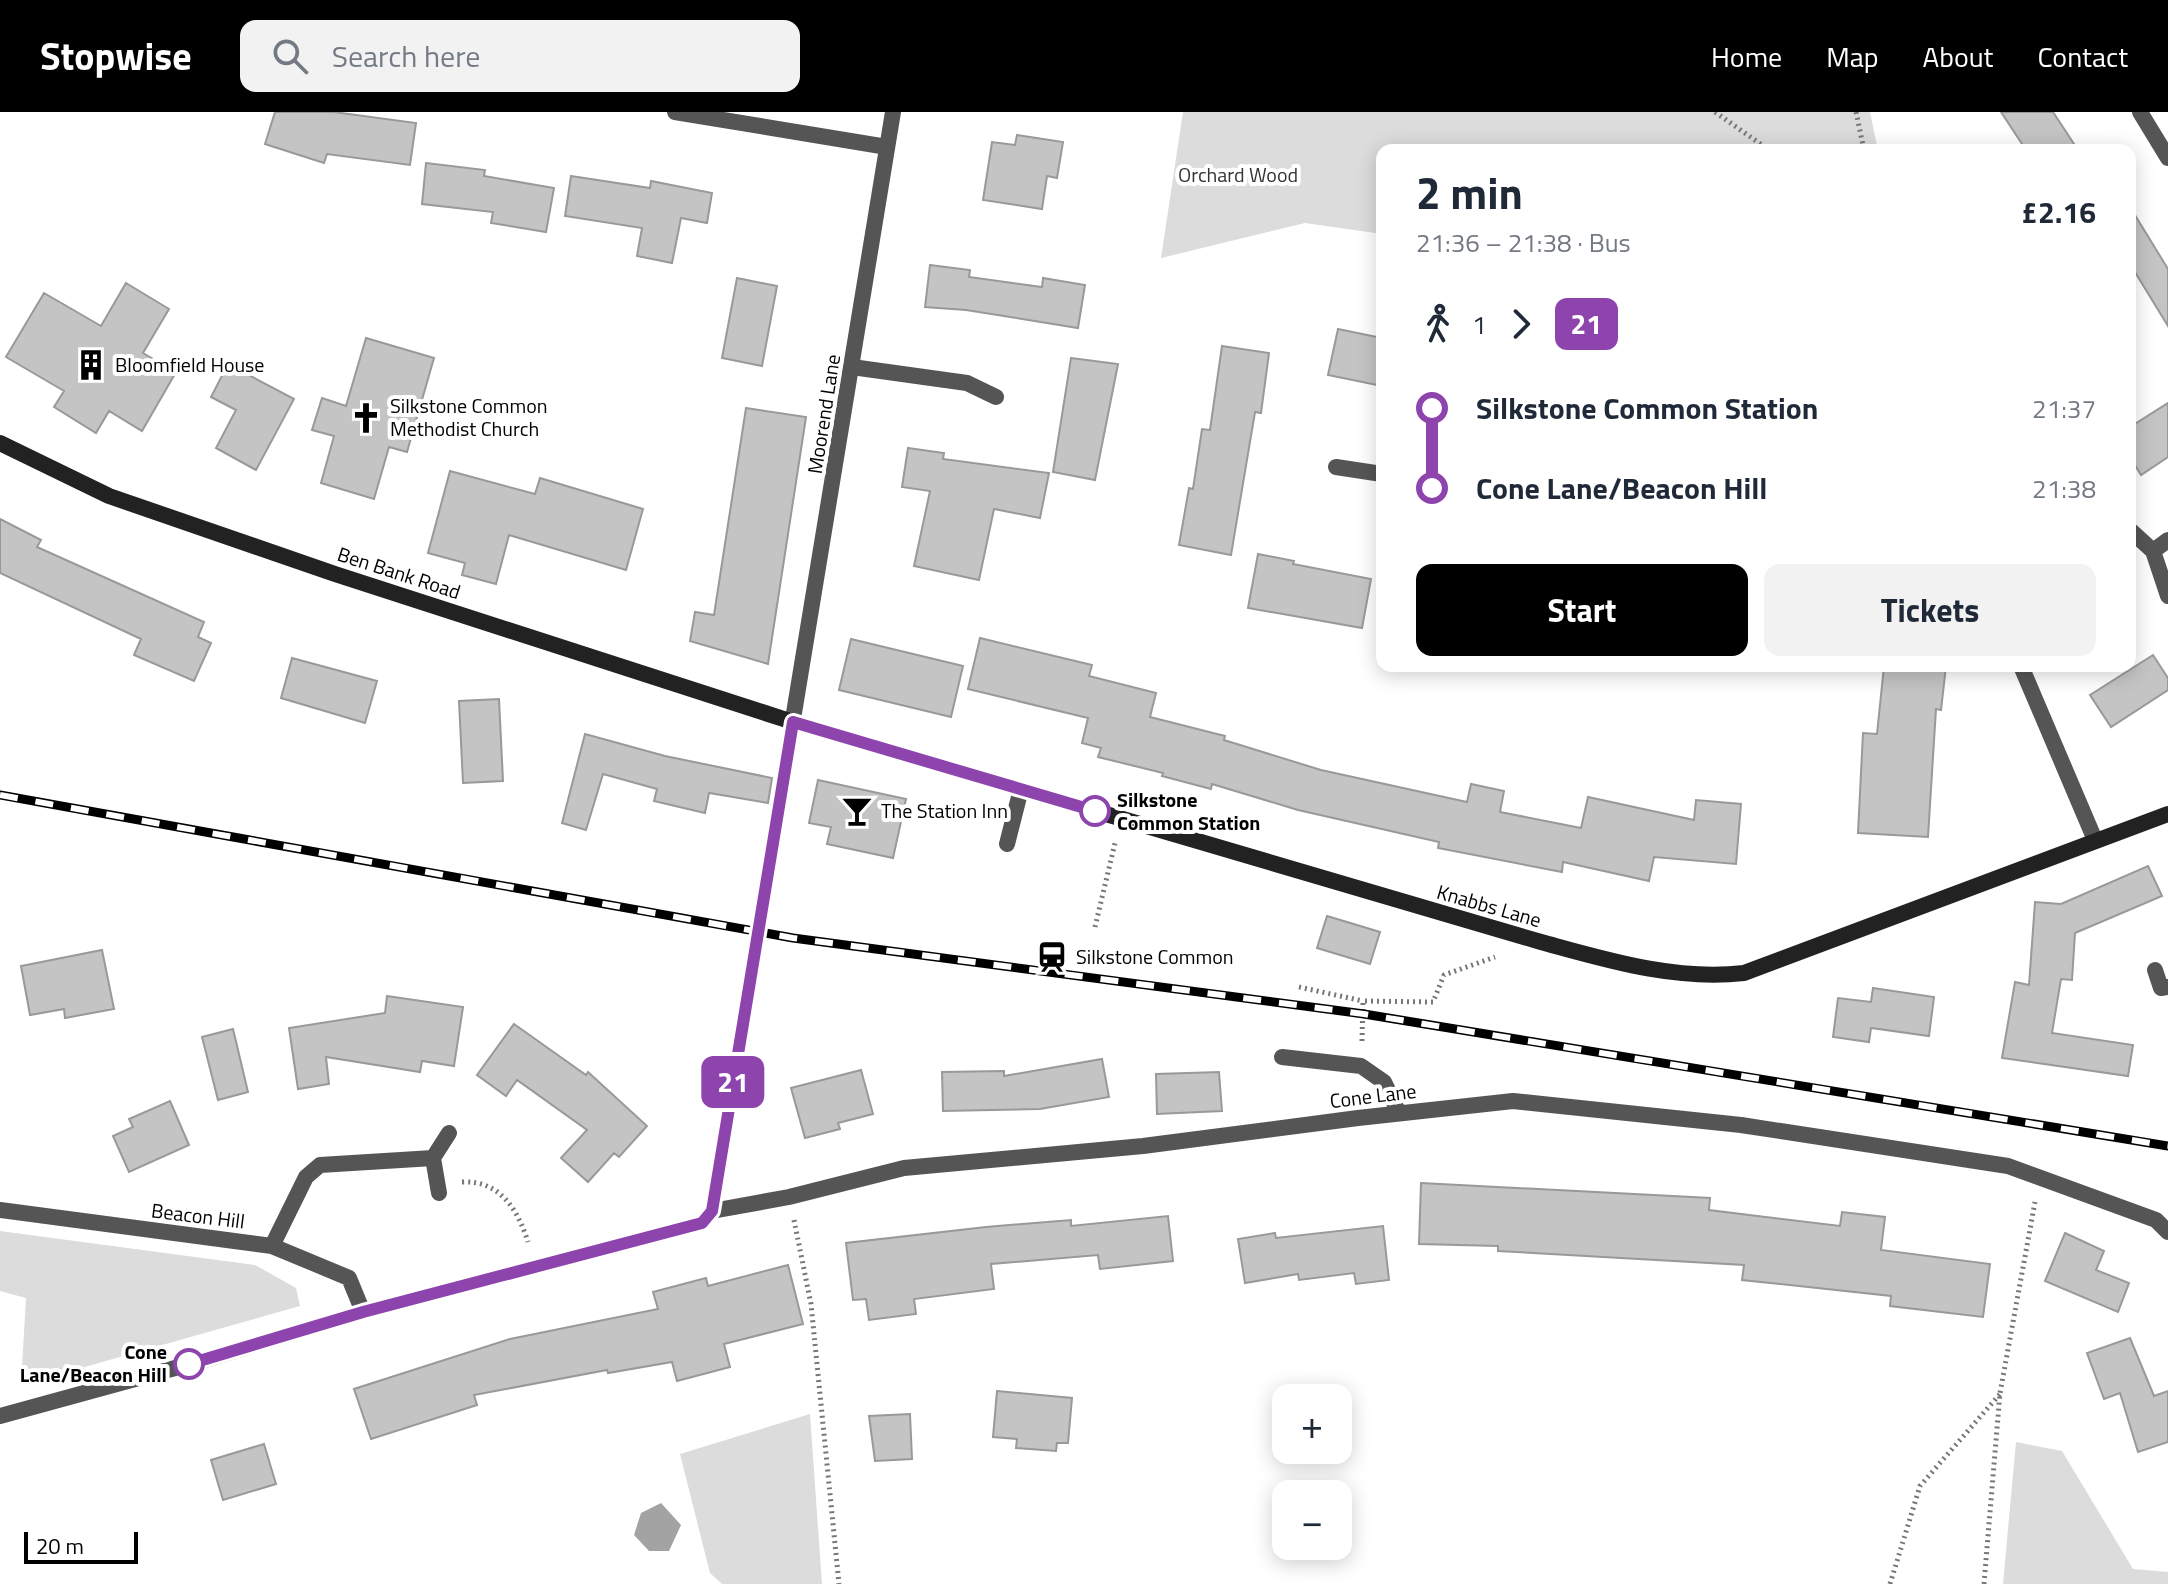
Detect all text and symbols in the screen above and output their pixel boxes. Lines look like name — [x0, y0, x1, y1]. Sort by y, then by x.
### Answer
search box — [240, 20, 800, 92]
text: Stopwise — [40, 27, 192, 85]
text: Search here — [332, 33, 480, 79]
icon: search — [268, 34, 312, 78]
text: Home — [1711, 35, 1782, 78]
text: Map — [1826, 35, 1879, 78]
text: About — [1923, 35, 1993, 78]
text: Contact — [2037, 35, 2128, 78]
park label: Orchard Wood — [1178, 159, 1298, 190]
text: 2 min — [1416, 159, 1523, 226]
text: £2.16 — [2021, 189, 2096, 235]
text: 21:36 – 21:38 · Bus — [1416, 223, 1631, 262]
icon: walk — [1416, 302, 1460, 346]
icon: forward — [1499, 302, 1543, 346]
text: 21 — [1571, 302, 1602, 345]
text: 1 — [1472, 305, 1487, 344]
building icon: Bloomfield House — [74, 348, 108, 382]
place label: Bloomfield House — [115, 349, 264, 380]
street label: Moorend Lane — [799, 352, 848, 476]
text: Silkstone Common Station — [1476, 385, 1818, 431]
text: 21:37 — [2032, 389, 2096, 428]
place label: Silkstone Common Methodist Church — [390, 390, 548, 444]
church icon: Silkstone Common Methodist Church — [349, 401, 383, 435]
text: Cone Lane/Beacon Hill — [1476, 465, 1767, 511]
text: 21:38 — [2032, 469, 2096, 508]
street label: Ben Bank Road — [334, 538, 465, 607]
button: Start — [1416, 564, 1748, 656]
button: Tickets — [1764, 564, 2096, 656]
place label: Silkstone Common Station — [1117, 784, 1260, 838]
bar icon: The Station Inn — [840, 794, 874, 828]
place label: The Station Inn — [881, 795, 1008, 826]
marker: Silkstone Common Station — [1080, 796, 1110, 826]
street label: Knabbs Lane — [1433, 876, 1545, 935]
station icon: Silkstone Common — [1035, 940, 1069, 974]
place label: Silkstone Common — [1076, 941, 1234, 972]
line badge: 21 — [697, 1056, 769, 1108]
text: 21 — [717, 1060, 749, 1103]
street label: Cone Lane — [1328, 1075, 1418, 1116]
street label: Beacon Hill — [150, 1194, 247, 1237]
place label: Cone Lane/Beacon Hill — [20, 1336, 167, 1390]
marker: Cone Lane/Beacon Hill — [174, 1349, 204, 1379]
map controls — [1272, 1384, 1352, 1560]
button: + — [1272, 1384, 1352, 1464]
button: − — [1272, 1480, 1352, 1560]
scale bar — [24, 1528, 138, 1564]
text: 20 m — [36, 1529, 84, 1563]

